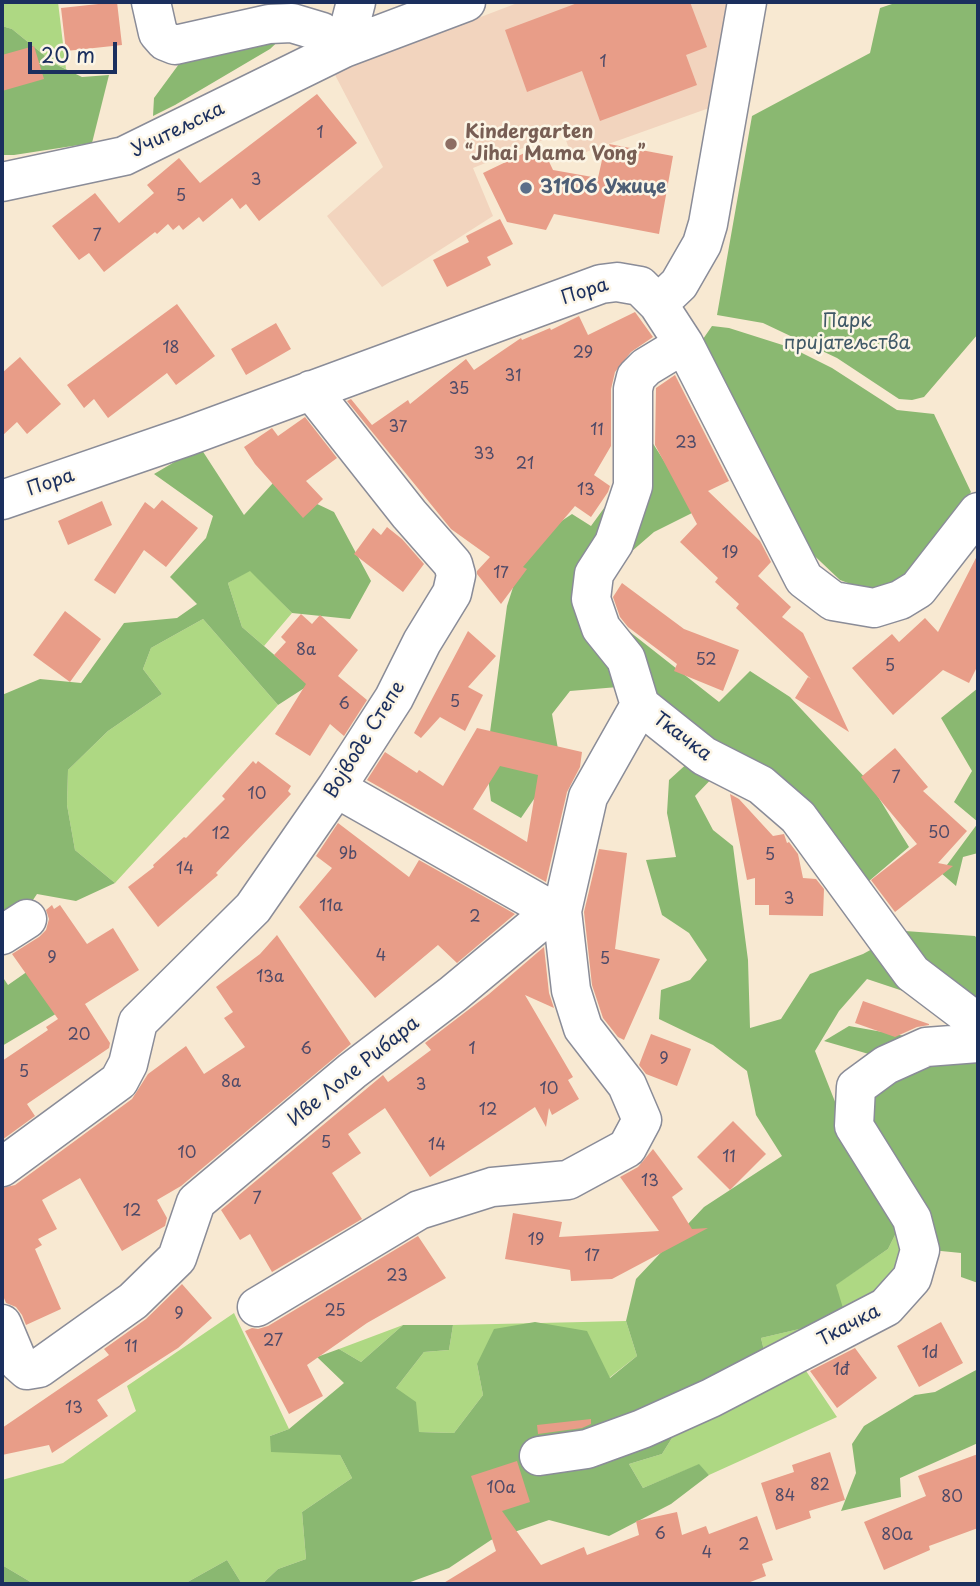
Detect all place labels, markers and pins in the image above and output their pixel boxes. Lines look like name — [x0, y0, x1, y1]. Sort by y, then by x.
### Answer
place label: Kindergarten “Jihai Mama Vong” — [465, 122, 645, 166]
marker: Kindergarten “Jihai Mama Vong” — [443, 136, 459, 152]
place label: 31106 Ужице — [540, 177, 666, 199]
marker: 31106 Ужице — [518, 180, 534, 196]

